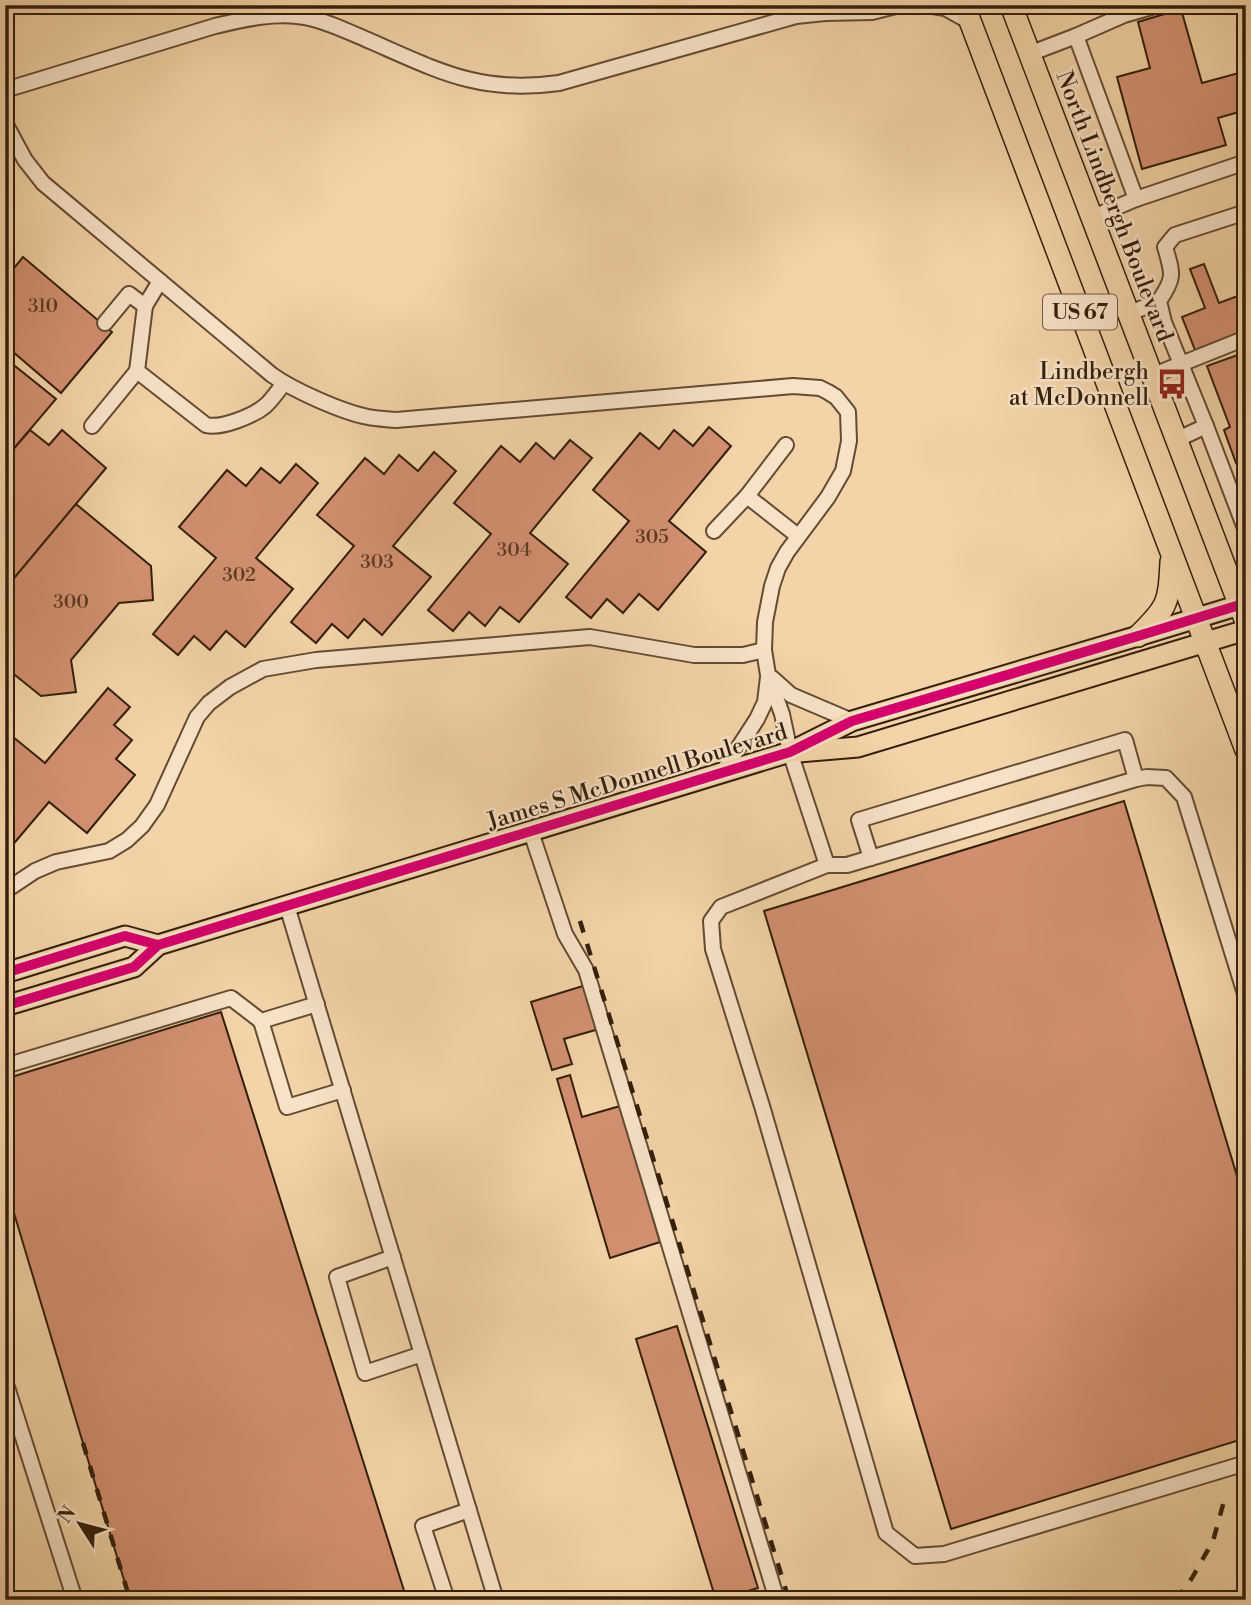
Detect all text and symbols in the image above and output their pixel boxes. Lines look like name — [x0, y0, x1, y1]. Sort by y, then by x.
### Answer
street label: North Lindbergh Boulevard — [1049, 67, 1179, 346]
house number: 310 — [28, 294, 58, 318]
road number: US 67 — [1043, 294, 1117, 330]
place label: Lindbergh at McDonnell — [1009, 358, 1149, 412]
bus stop icon: Lindbergh at McDonnell — [1155, 367, 1189, 401]
house number: 305 — [635, 525, 669, 549]
house number: 304 — [497, 538, 531, 562]
house number: 303 — [360, 550, 394, 574]
house number: 302 — [222, 563, 256, 587]
house number: 300 — [53, 590, 89, 614]
street label: James S McDonnell Boulevard — [483, 718, 791, 836]
north arrow — [46, 1490, 116, 1560]
text: N — [53, 1501, 81, 1528]

